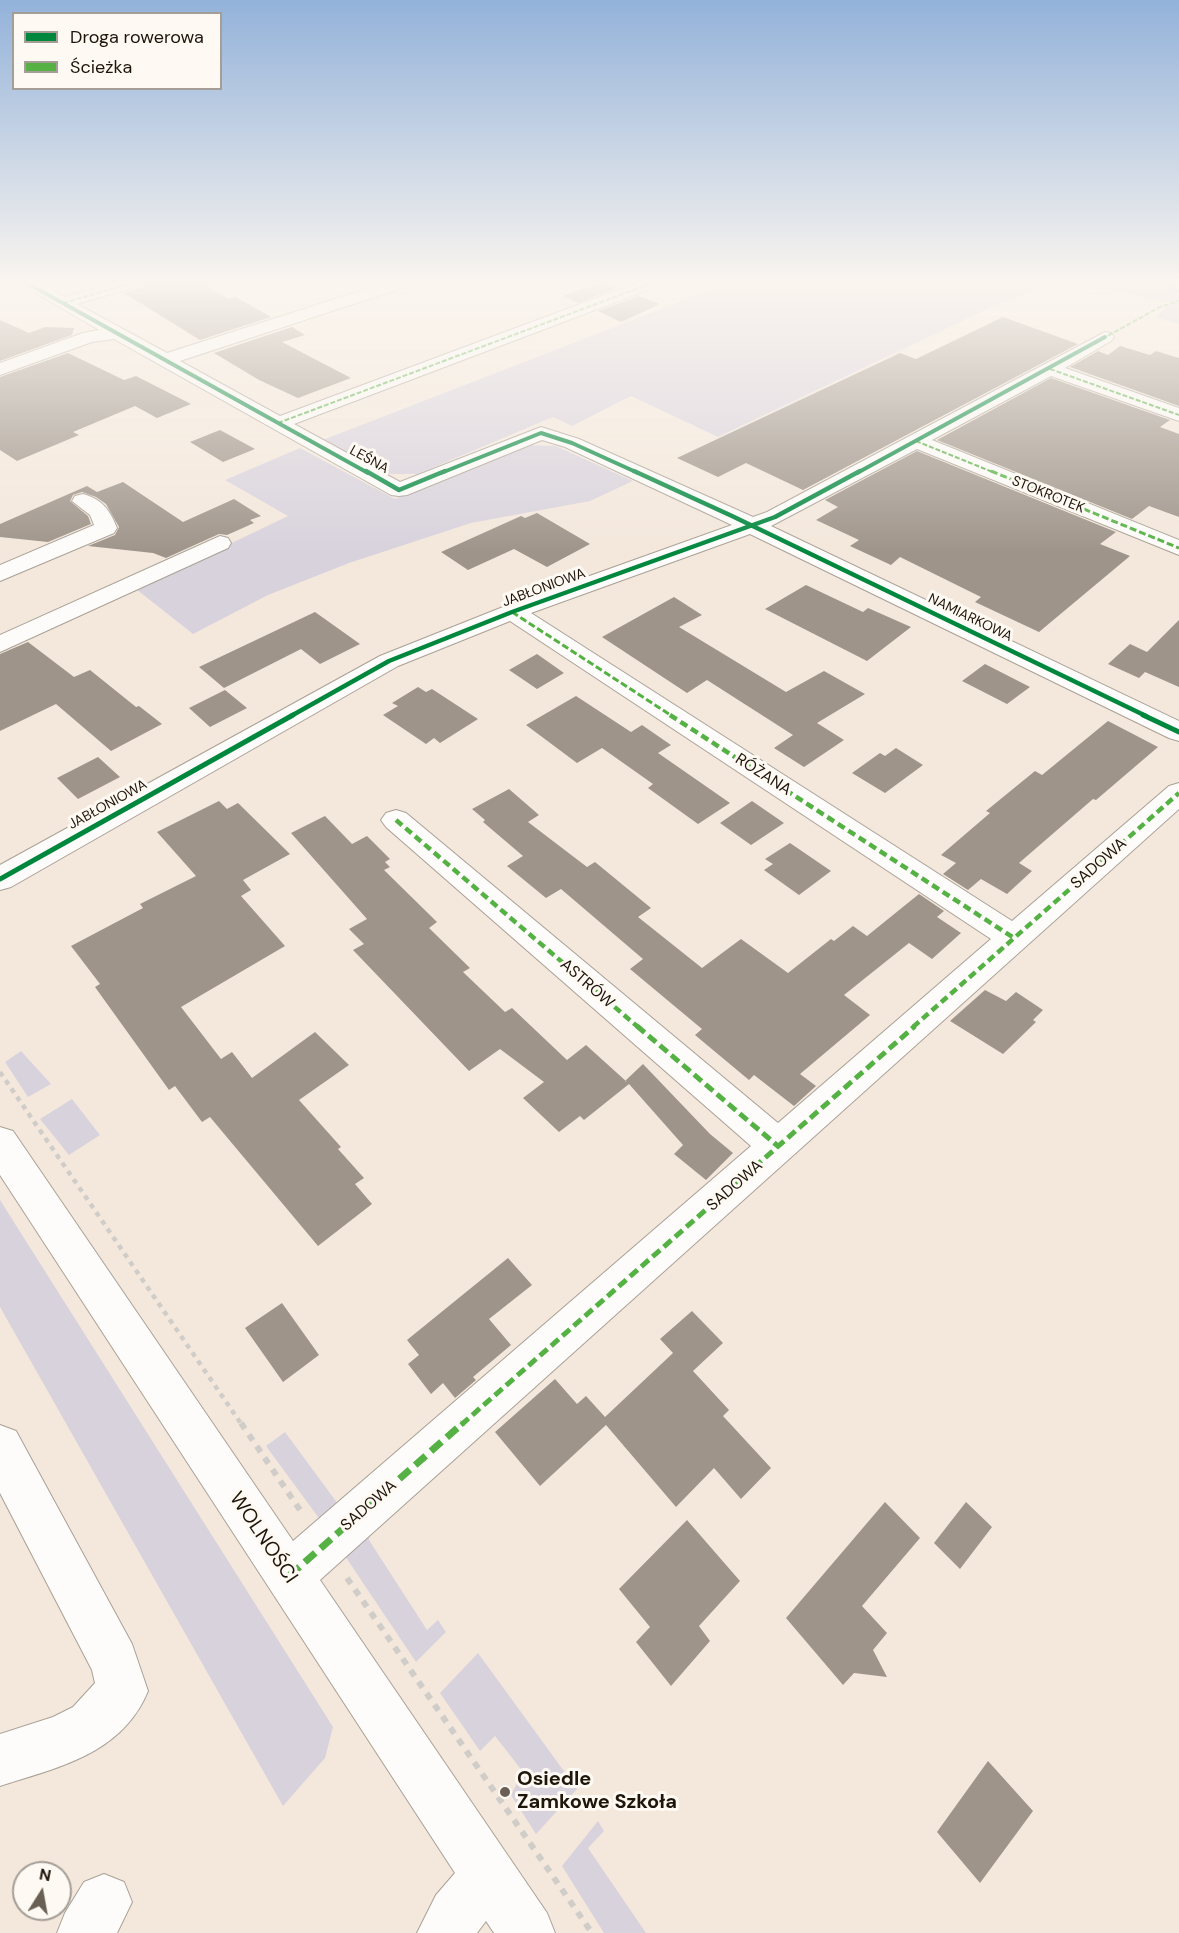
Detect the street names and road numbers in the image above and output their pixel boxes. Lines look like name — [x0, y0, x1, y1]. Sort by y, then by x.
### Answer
street label: LEŚNA — [346, 442, 392, 478]
street label: STOKROTEK — [1009, 473, 1087, 517]
street label: JABŁONIOWA — [500, 565, 588, 611]
street label: NAMIARKOWA — [925, 590, 1015, 646]
street label: RÓŻANA — [731, 750, 795, 800]
street label: JABŁONIOWA — [66, 776, 150, 834]
street label: SADOWA — [1067, 834, 1131, 894]
street label: ASTRÓW — [556, 955, 618, 1013]
street label: SADOWA — [703, 1156, 767, 1216]
street label: SADOWA — [337, 1476, 401, 1536]
street label: WOLNOŚCI — [224, 1488, 302, 1588]

